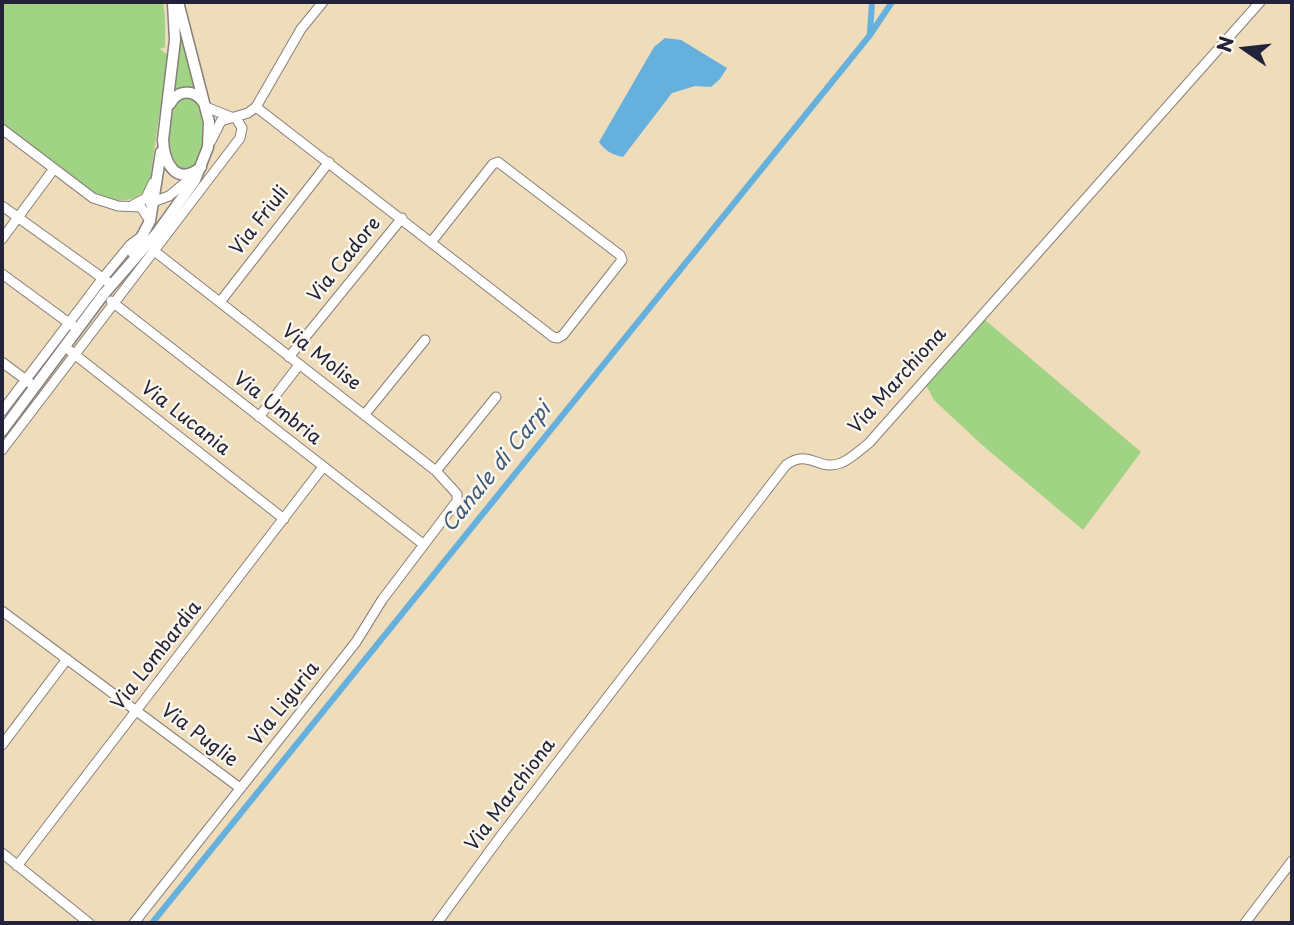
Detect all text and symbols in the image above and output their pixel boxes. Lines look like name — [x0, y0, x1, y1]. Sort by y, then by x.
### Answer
north arrow — [1210, 14, 1280, 84]
text: N — [1209, 33, 1240, 55]
street label: Via Friuli — [226, 182, 294, 260]
street label: Via Cadore — [304, 213, 386, 307]
street label: Via Molise — [277, 320, 365, 396]
street label: Via Marchiona — [844, 323, 952, 439]
street label: Via Umbria — [229, 368, 325, 450]
street label: Via Lucania — [136, 377, 234, 461]
water label: Canale di Carpi — [437, 398, 557, 538]
street label: Via Lombardia — [107, 597, 207, 715]
street label: Via Liguria — [245, 658, 325, 750]
street label: Via Puglie — [156, 700, 242, 772]
street label: Via Marchiona — [461, 734, 561, 856]

